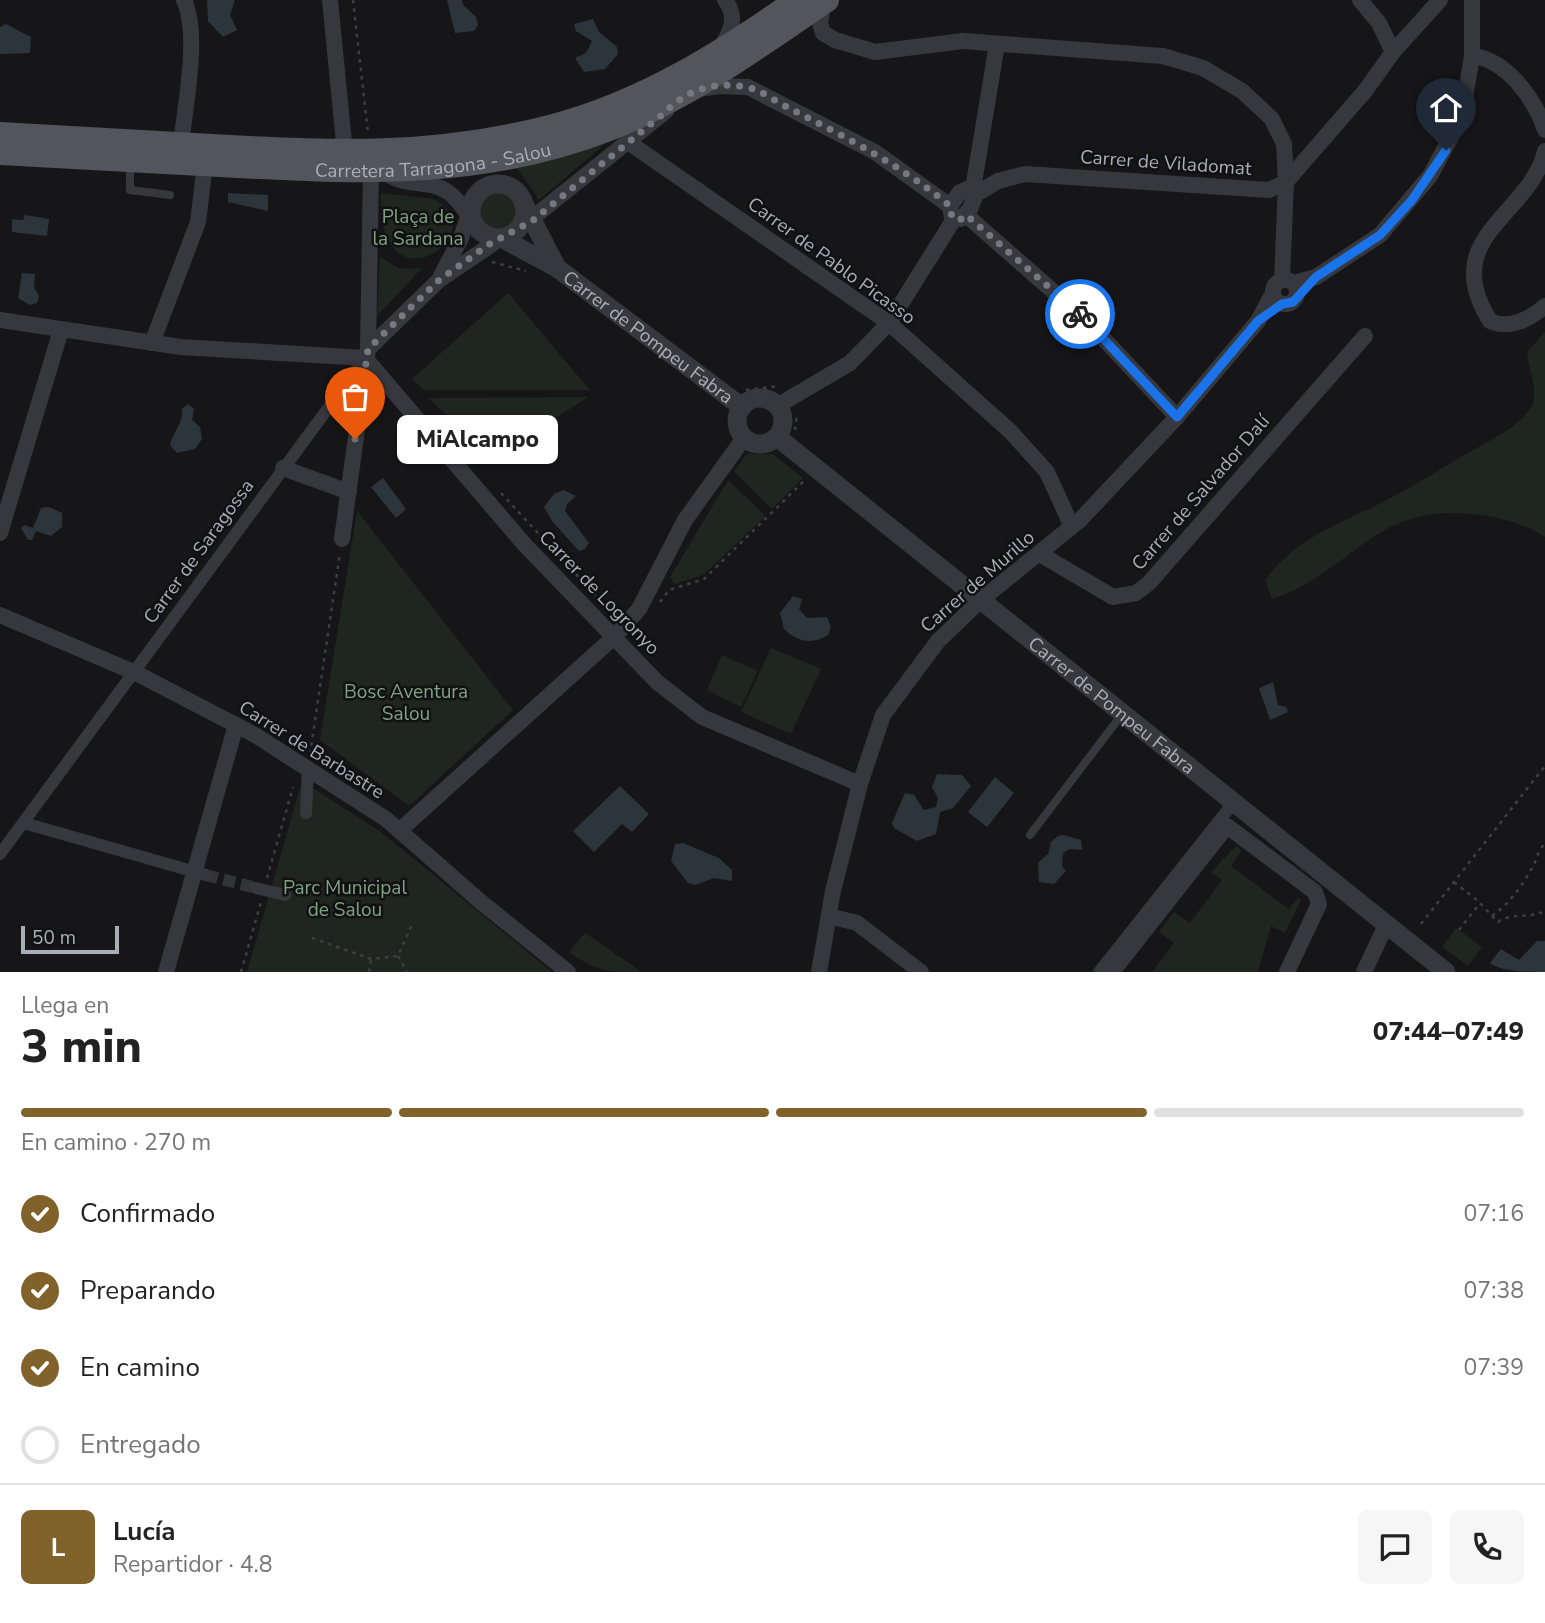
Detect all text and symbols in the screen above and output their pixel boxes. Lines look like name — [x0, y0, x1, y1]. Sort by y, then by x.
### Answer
pin — [1416, 78, 1476, 150]
icon: home — [1427, 89, 1465, 127]
street label: Carretera Tarragona - Salou — [315, 137, 554, 184]
street label: Carrer de Viladomat — [1079, 144, 1253, 182]
street label: Carrer de Pablo Picasso — [742, 191, 921, 331]
park label: Plaça de la Sardana — [372, 204, 464, 252]
street label: Carrer de Pompeu Fabra — [557, 265, 739, 410]
courier — [1045, 279, 1115, 349]
icon: bike — [1061, 295, 1099, 333]
pin — [325, 367, 385, 439]
icon: bag — [336, 378, 374, 416]
street label: Carrer de Salvador Dalí — [1126, 408, 1277, 576]
callout: MiAlcampo — [397, 414, 558, 464]
text: MiAlcampo — [416, 424, 539, 455]
street label: Carrer de Saragossa — [138, 474, 260, 629]
street label: Carrer de Logronyo — [533, 525, 666, 661]
street label: Carrer de Murillo — [915, 525, 1040, 639]
street label: Carrer de Pompeu Fabra — [1022, 631, 1200, 781]
park label: Bosc Aventura Salou — [344, 679, 468, 727]
street label: Carrer de Barbastre — [234, 695, 389, 805]
park label: Parc Municipal de Salou — [283, 875, 407, 923]
scale bar — [21, 923, 119, 955]
text: 50 m — [32, 925, 76, 951]
text: Llega en — [21, 990, 109, 1021]
text: 07:44–07:49 — [1373, 1014, 1524, 1049]
text: 3 min — [21, 1015, 142, 1078]
text: En camino · 270 m — [21, 1127, 211, 1158]
icon: check — [21, 1195, 59, 1233]
text: Confirmado — [80, 1196, 215, 1231]
text: 07:16 — [1464, 1198, 1524, 1229]
icon: check — [21, 1272, 59, 1310]
text: Preparando — [80, 1273, 215, 1308]
text: 07:38 — [1464, 1275, 1524, 1306]
icon: check — [21, 1349, 59, 1387]
text: En camino — [80, 1350, 200, 1385]
text: 07:39 — [1464, 1352, 1524, 1383]
text: Entregado — [80, 1427, 201, 1462]
button: chat — [1358, 1510, 1432, 1584]
button: phone — [1450, 1510, 1524, 1584]
text: Lucía — [113, 1514, 176, 1549]
text: L — [51, 1530, 65, 1565]
text: Repartidor · 4.8 — [113, 1549, 273, 1580]

